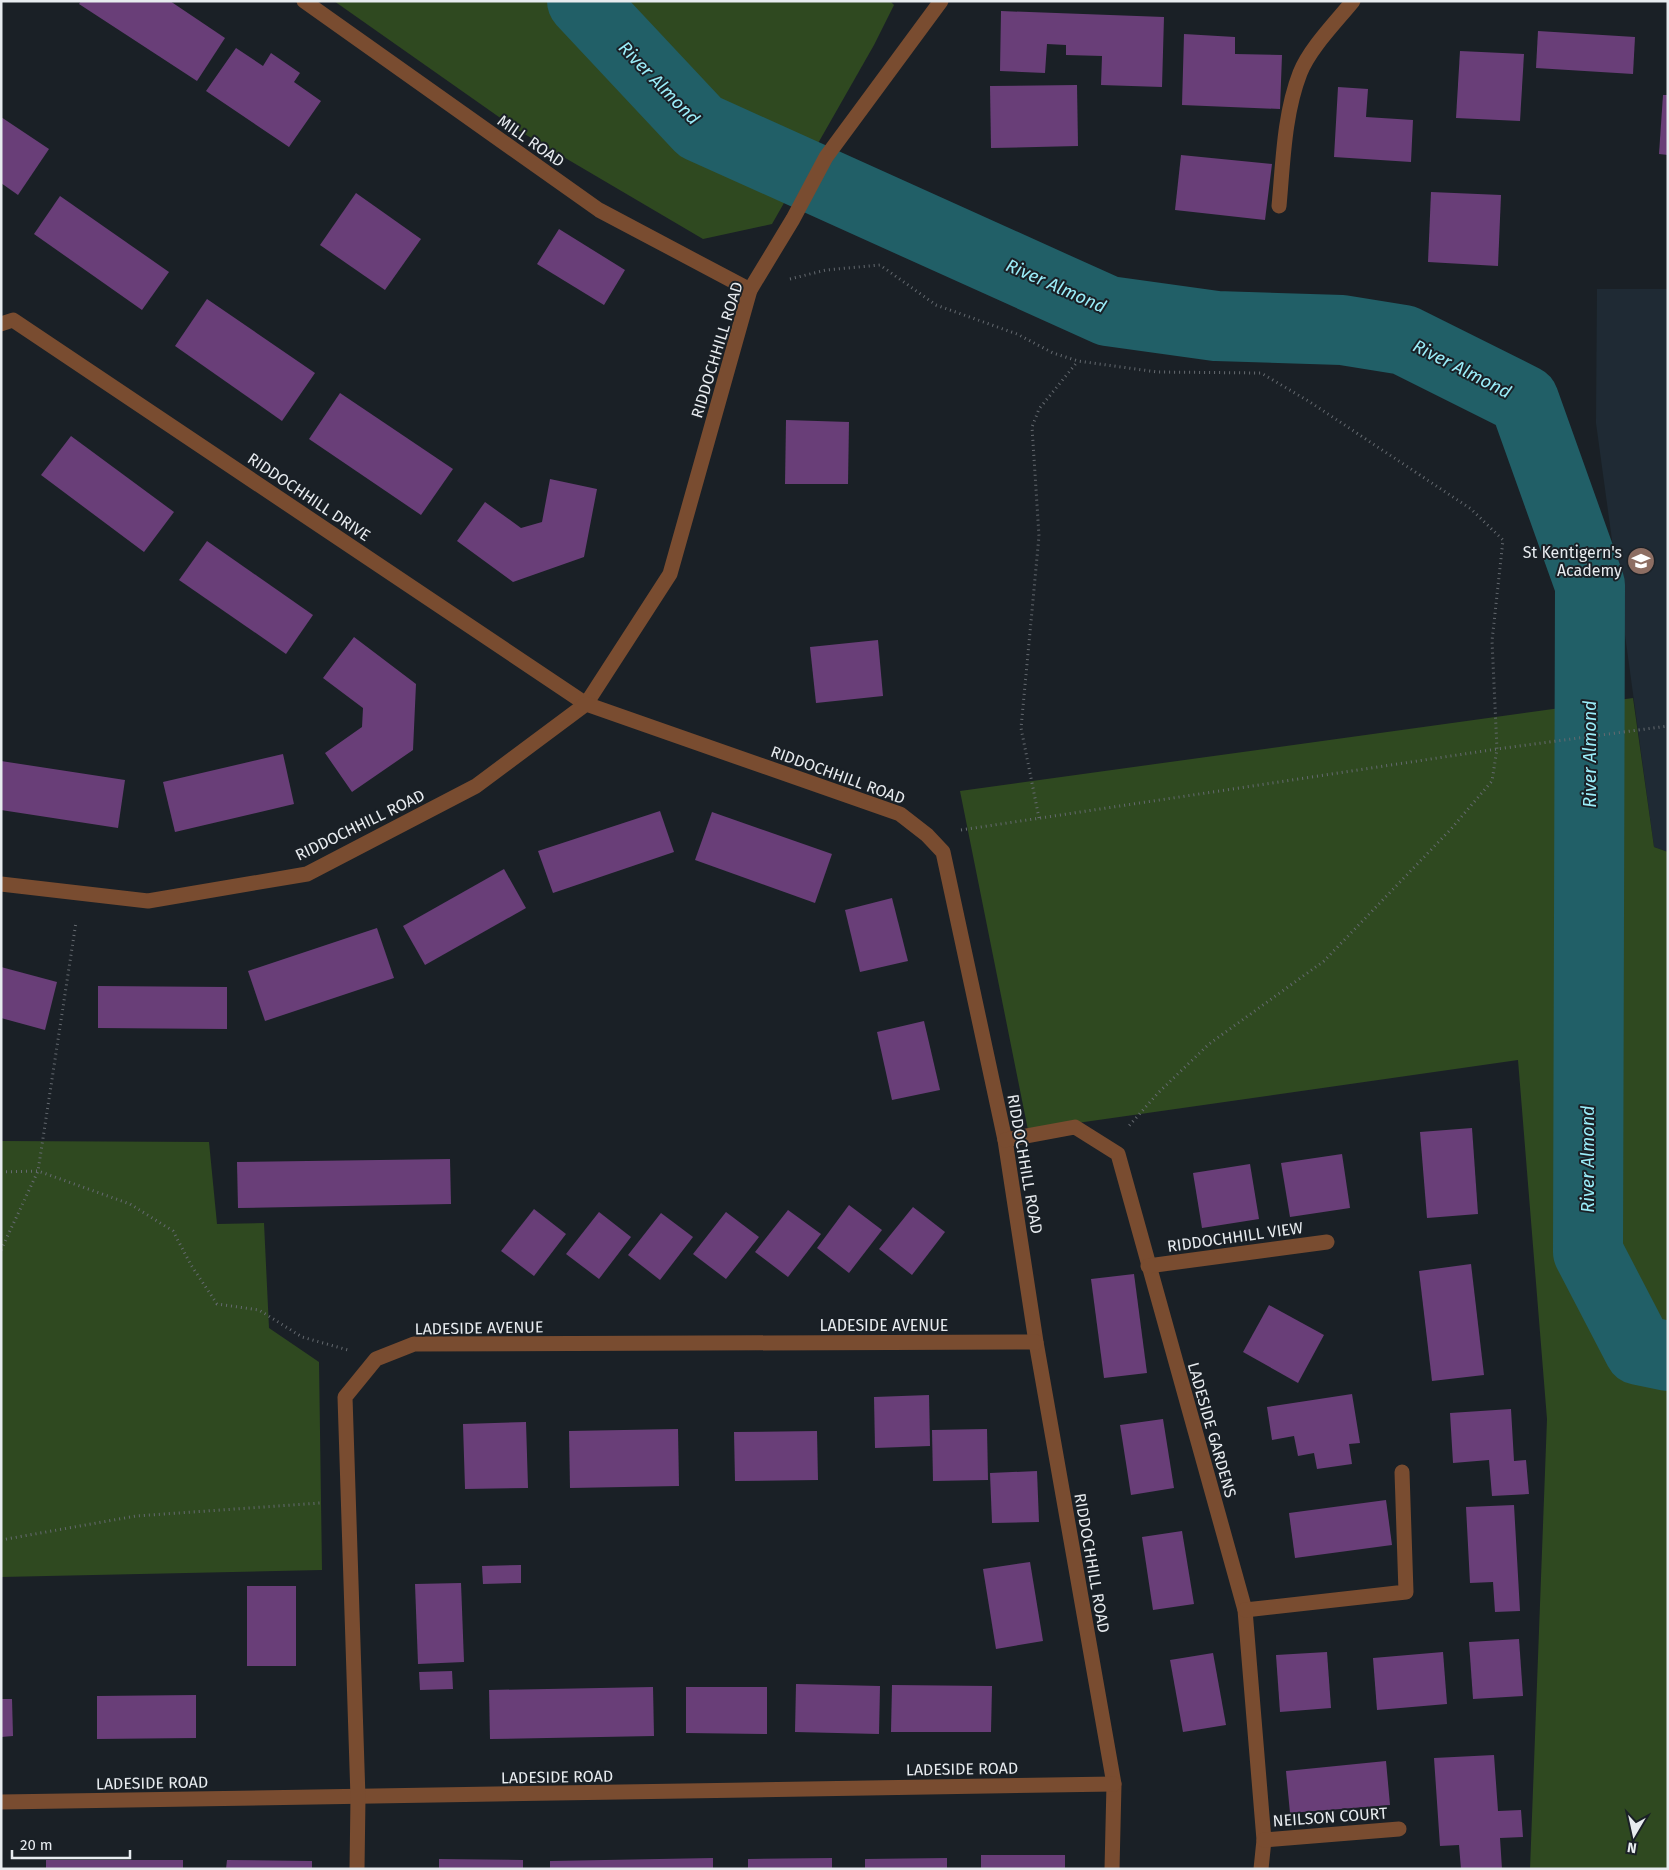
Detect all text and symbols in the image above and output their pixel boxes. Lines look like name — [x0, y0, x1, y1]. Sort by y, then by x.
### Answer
water label: River Almond — [614, 37, 705, 130]
street label: MILL ROAD — [494, 111, 568, 171]
water label: River Almond — [1002, 254, 1110, 318]
street label: RIDDOCHHILL ROAD — [687, 280, 747, 420]
water label: River Almond — [1409, 335, 1515, 403]
street label: RIDDOCHHILL DRIVE — [244, 449, 374, 545]
place label: St Kentigern's Academy — [1523, 543, 1622, 580]
school or university icon: St Kentigern's Academy — [1626, 546, 1656, 576]
water label: River Almond — [1579, 700, 1601, 808]
street label: RIDDOCHHILL ROAD — [768, 742, 908, 808]
street label: RIDDOCHHILL ROAD — [292, 785, 428, 865]
street label: RIDDOCHHILL ROAD — [1003, 1093, 1047, 1235]
water label: River Almond — [1577, 1105, 1599, 1213]
street label: RIDDOCHHILL VIEW — [1166, 1218, 1304, 1256]
street label: LADESIDE AVENUE — [820, 1316, 948, 1335]
street label: LADESIDE AVENUE — [414, 1317, 544, 1339]
street label: LADESIDE GARDENS — [1184, 1360, 1240, 1500]
street label: RIDDOCHHILL ROAD — [1070, 1492, 1114, 1634]
street label: LADESIDE ROAD — [906, 1759, 1018, 1779]
street label: LADESIDE ROAD — [501, 1767, 613, 1787]
street label: LADESIDE ROAD — [96, 1773, 208, 1793]
street label: NEILSON COURT — [1272, 1803, 1389, 1830]
north arrow — [1609, 1810, 1659, 1860]
scale bar — [12, 1828, 130, 1860]
text: 20 m — [20, 1836, 53, 1854]
text: N — [1626, 1838, 1638, 1856]

